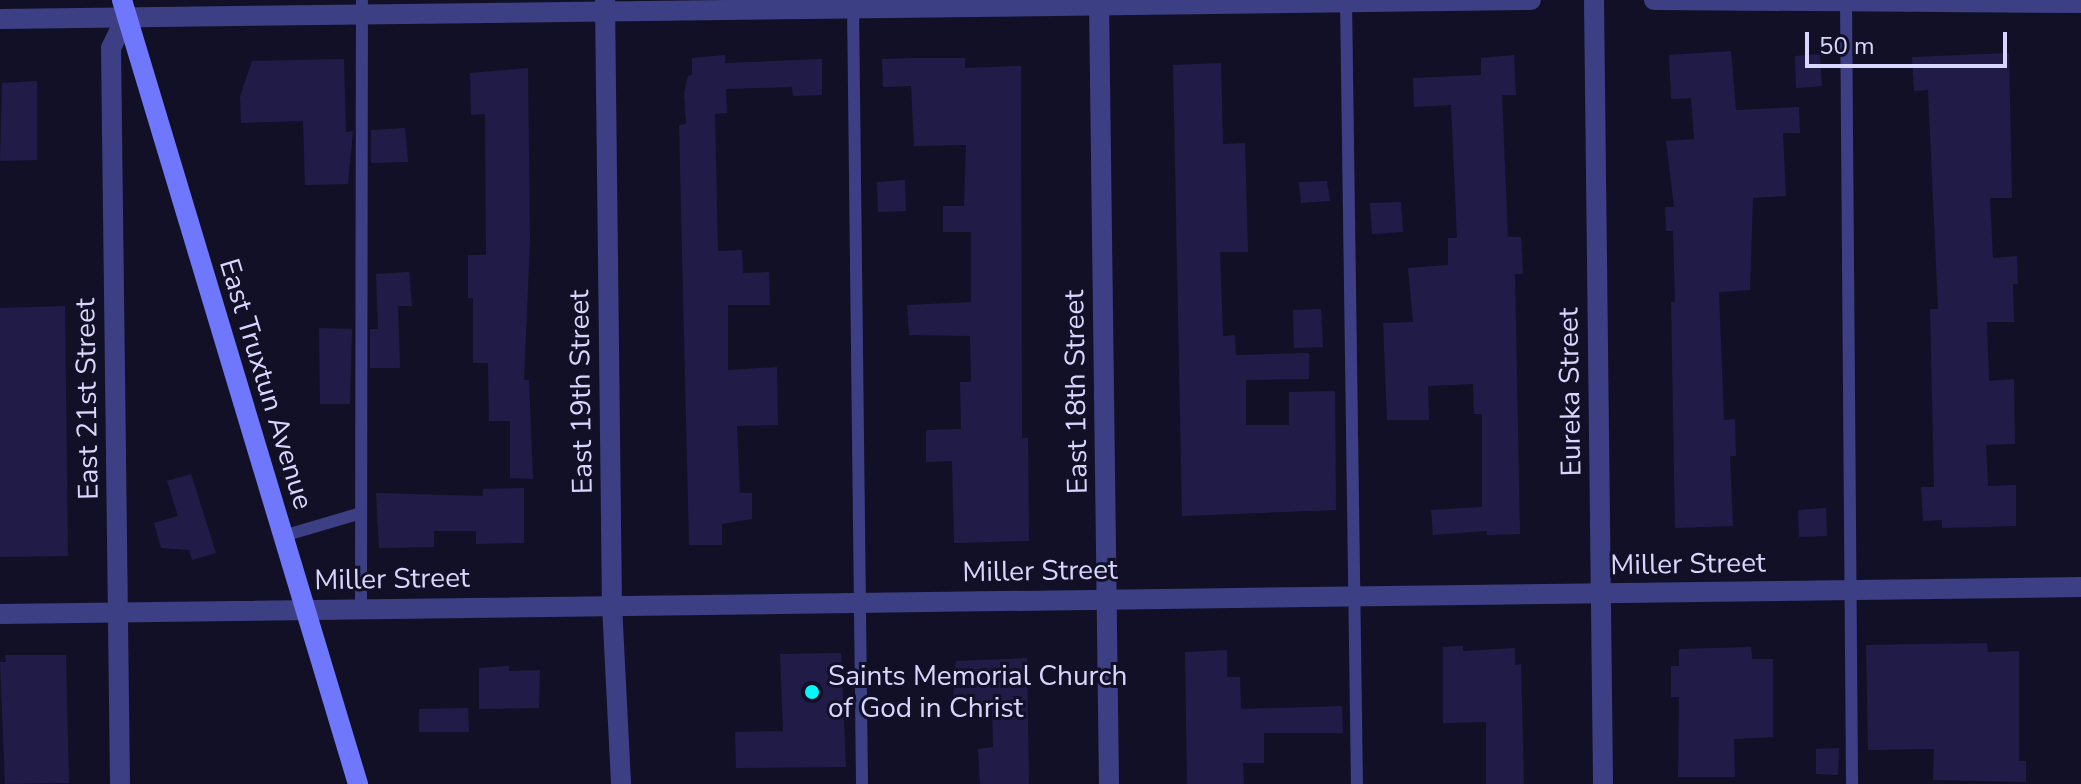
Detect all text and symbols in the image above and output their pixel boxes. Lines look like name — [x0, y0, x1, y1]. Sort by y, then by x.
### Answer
scale bar — [1809, 16, 2011, 66]
text: 50 m — [1819, 30, 1875, 62]
street label: East Truxtun Avenue — [212, 255, 320, 513]
street label: East 19th Street — [562, 290, 600, 494]
street label: East 18th Street — [1057, 290, 1095, 494]
street label: East 21st Street — [68, 298, 106, 500]
street label: Eureka Street — [1552, 307, 1588, 477]
street label: Miller Street — [1610, 546, 1766, 582]
street label: Miller Street — [962, 553, 1118, 589]
street label: Miller Street — [314, 561, 470, 597]
place label: Saints Memorial Church of God in Christ — [828, 659, 1127, 725]
marker: Saints Memorial Church of God in Christ — [803, 683, 821, 701]

